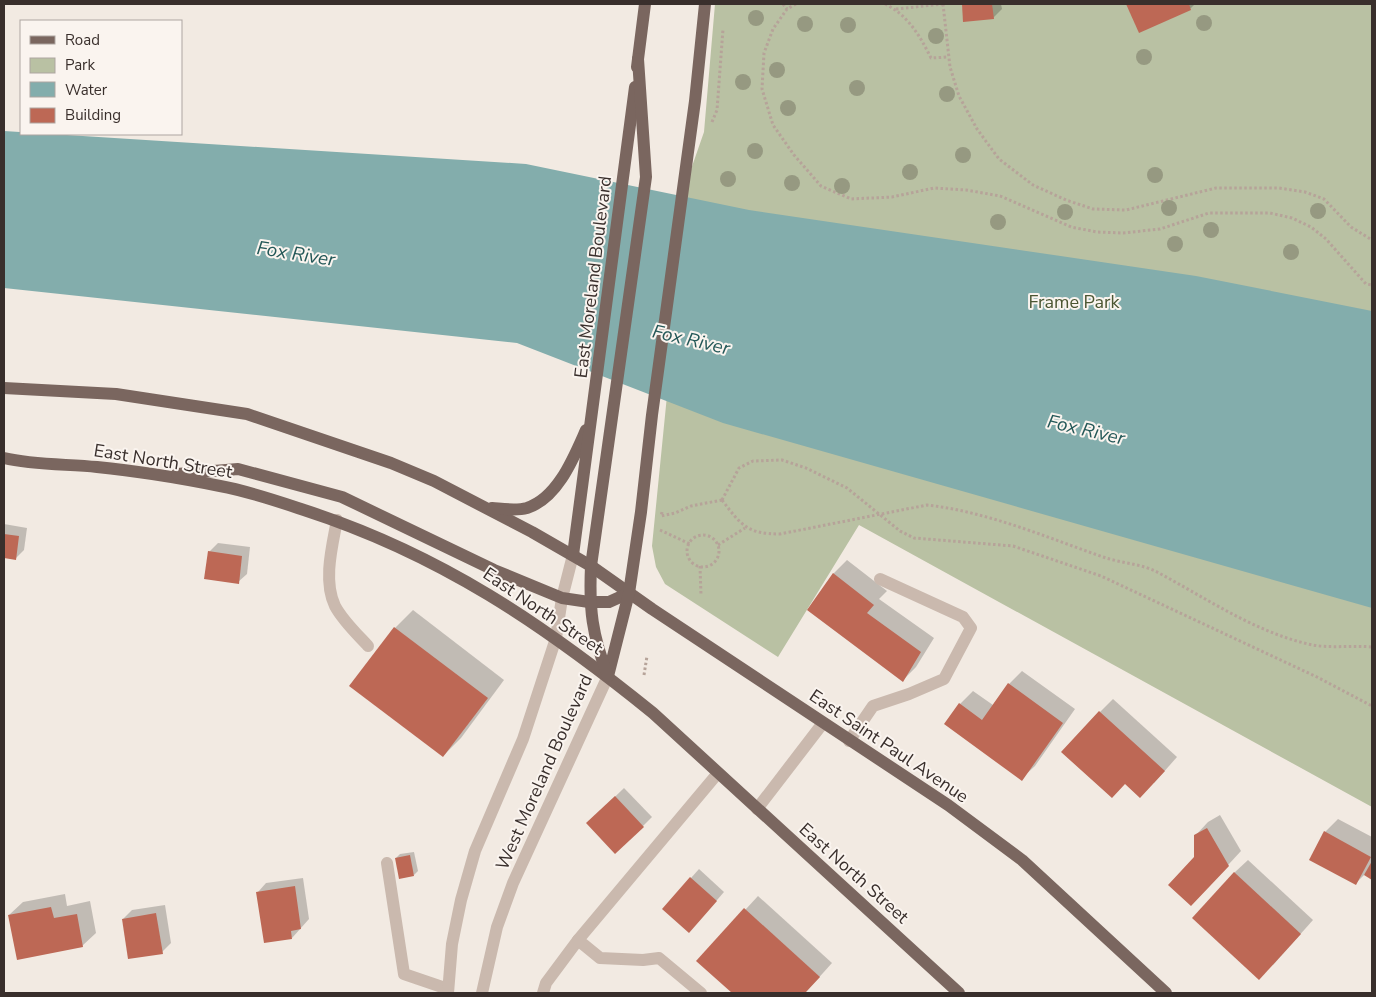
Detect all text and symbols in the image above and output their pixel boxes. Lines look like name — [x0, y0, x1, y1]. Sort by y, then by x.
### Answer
legend — [20, 20, 182, 135]
text: Road — [65, 30, 100, 50]
text: Park — [65, 55, 95, 75]
text: Water — [65, 80, 108, 100]
text: Building — [65, 105, 121, 125]
street label: East Moreland Boulevard — [569, 175, 617, 379]
water label: Fox River — [255, 235, 338, 273]
park label: Frame Park — [1028, 290, 1121, 314]
water label: Fox River — [650, 318, 734, 362]
water label: Fox River — [1045, 408, 1129, 452]
street label: East North Street — [92, 438, 235, 484]
street label: East North Street — [478, 562, 608, 660]
street label: West Moreland Boulevard — [490, 670, 598, 874]
street label: East Saint Paul Avenue — [805, 684, 973, 808]
street label: East North Street — [794, 817, 915, 929]

